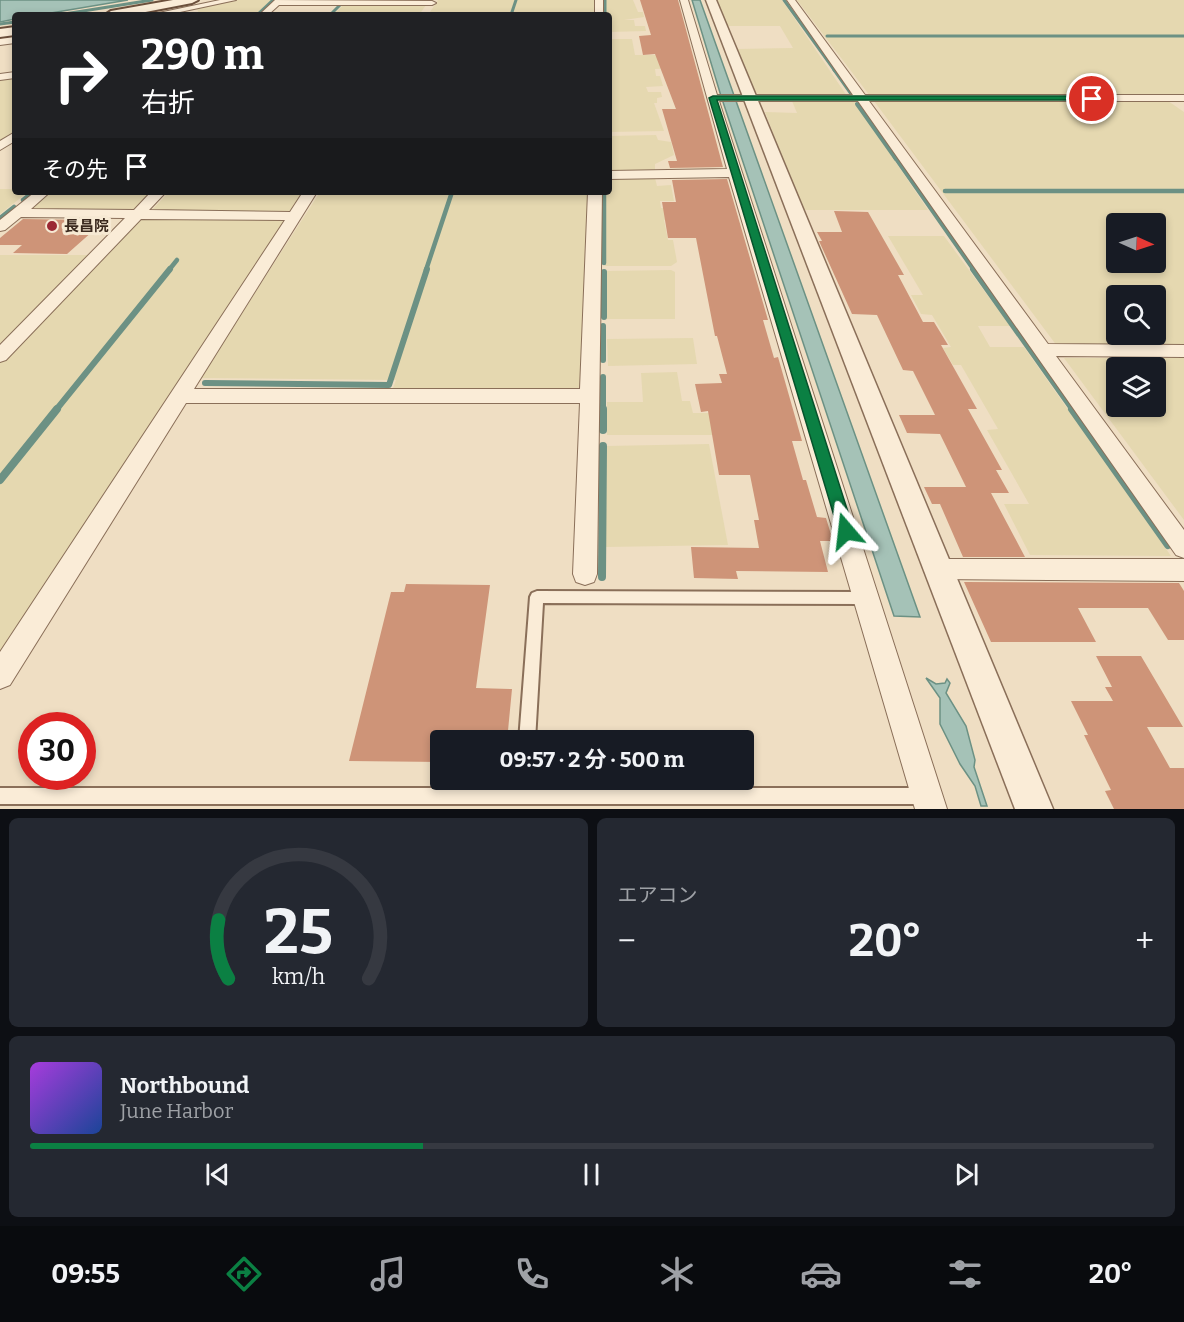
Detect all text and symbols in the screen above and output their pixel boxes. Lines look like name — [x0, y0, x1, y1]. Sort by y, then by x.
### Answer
text: 290 m — [141, 30, 264, 80]
icon: right — [42, 36, 120, 114]
pin — [1066, 73, 1117, 124]
icon: arrive — [1075, 82, 1108, 115]
text: 右折 — [141, 87, 195, 119]
icon: arrive — [120, 150, 153, 183]
text: その先 — [42, 156, 108, 183]
north arrow — [1106, 213, 1166, 273]
map controls — [1106, 213, 1166, 417]
place label: 長昌院 — [64, 217, 109, 235]
marker: 長昌院 — [45, 219, 59, 233]
button: search — [1106, 285, 1166, 345]
button: layers — [1106, 357, 1166, 417]
position arrow — [814, 499, 878, 563]
speed limit sign: 30 — [18, 712, 96, 790]
text: 09:57 · 2 分 · 500 m — [500, 746, 684, 773]
text: エアコン — [618, 883, 698, 907]
text: 25 — [264, 895, 333, 970]
text: 20° — [849, 914, 922, 968]
text: − — [618, 921, 636, 961]
text: + — [1135, 921, 1154, 961]
text: km/h — [272, 965, 325, 991]
text: Northbound — [120, 1072, 249, 1099]
text: June Harbor — [120, 1099, 233, 1123]
icon: previous — [201, 1158, 234, 1191]
icon: pause — [575, 1158, 608, 1191]
icon: next — [950, 1158, 983, 1191]
icon: directions — [223, 1253, 265, 1295]
icon: music — [367, 1253, 409, 1295]
icon: phone — [511, 1253, 553, 1295]
icon: climate — [656, 1253, 698, 1295]
icon: car — [800, 1253, 842, 1295]
icon: filters — [944, 1253, 986, 1295]
text: 09:55 — [51, 1258, 120, 1290]
text: 20° — [1089, 1258, 1133, 1290]

